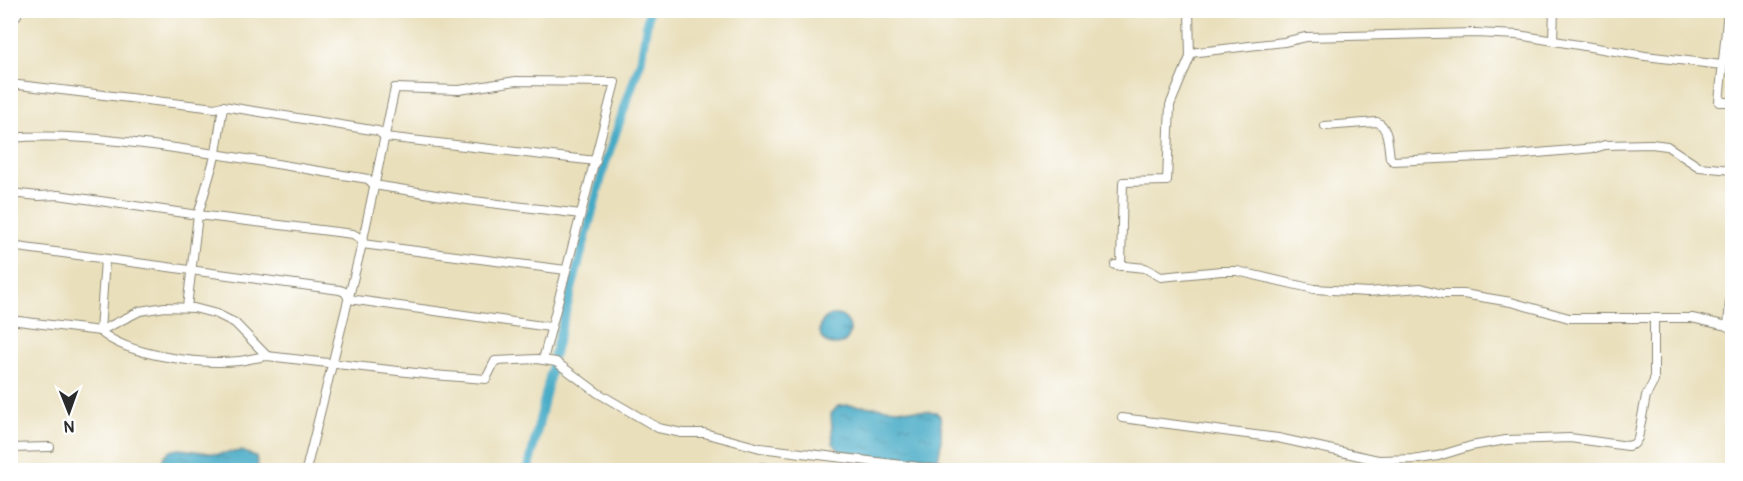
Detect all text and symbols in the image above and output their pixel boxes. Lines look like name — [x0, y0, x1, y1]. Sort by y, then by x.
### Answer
north arrow — [39, 382, 99, 442]
text: N — [63, 416, 75, 436]

